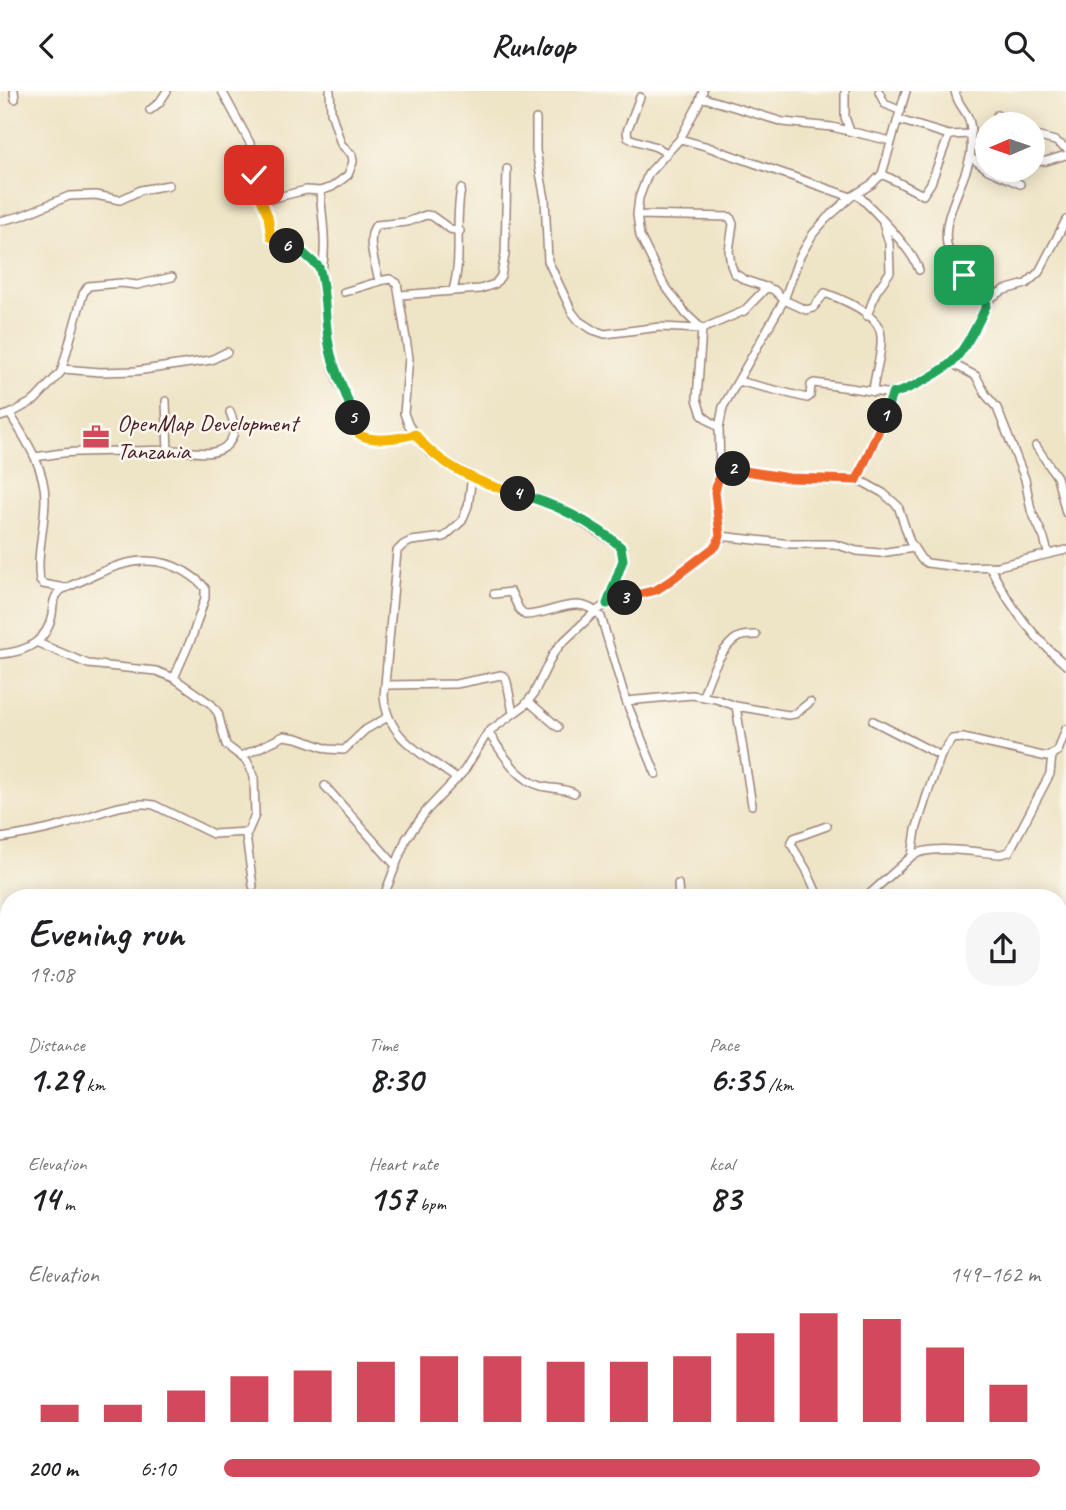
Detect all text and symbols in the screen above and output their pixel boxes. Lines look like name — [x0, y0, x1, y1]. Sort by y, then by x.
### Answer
text: Runloop — [491, 25, 575, 66]
icon: back — [28, 27, 66, 65]
icon: search — [1000, 27, 1038, 65]
north arrow — [975, 112, 1045, 182]
map controls — [975, 112, 1045, 182]
pin — [224, 145, 284, 205]
icon: check — [235, 156, 273, 194]
pin: 6 — [270, 229, 304, 263]
text: 6 — [282, 233, 291, 257]
pin — [934, 245, 994, 305]
icon: arrive — [945, 256, 983, 294]
pin: 1 — [868, 399, 903, 433]
pin: 5 — [336, 401, 370, 435]
text: 1 — [880, 403, 889, 427]
text: 5 — [348, 405, 357, 429]
place label: OpenMap Development Tanzania — [117, 408, 301, 466]
office icon: OpenMap Development Tanzania — [81, 422, 111, 452]
pin: 2 — [716, 451, 750, 487]
text: 2 — [728, 456, 737, 480]
pin: 4 — [500, 477, 536, 511]
text: 4 — [513, 481, 522, 505]
pin: 3 — [608, 581, 642, 615]
text: 3 — [620, 585, 629, 609]
text: Evening run — [28, 910, 184, 957]
button: share — [966, 912, 1040, 986]
text: 19:08 — [28, 960, 74, 989]
text: Distance — [28, 1033, 85, 1057]
text: Time — [369, 1033, 398, 1057]
text: Pace — [709, 1033, 739, 1057]
text: 1.29 — [28, 1057, 82, 1102]
text: 8:30 — [369, 1057, 423, 1102]
text: 6:35 — [709, 1057, 764, 1102]
text: km — [82, 1073, 105, 1097]
text: /km — [764, 1073, 793, 1097]
text: Elevation — [28, 1152, 86, 1176]
text: Heart rate — [369, 1152, 438, 1176]
text: kcal — [709, 1152, 734, 1176]
text: 14 — [28, 1176, 60, 1221]
text: 157 — [369, 1176, 415, 1221]
text: 83 — [709, 1176, 741, 1221]
text: m — [60, 1192, 75, 1216]
text: bpm — [415, 1192, 446, 1216]
text: Elevation — [28, 1260, 99, 1289]
text: 149–162 m — [949, 1260, 1040, 1289]
text: 200 m — [28, 1454, 78, 1483]
text: 6:10 — [140, 1454, 176, 1483]

